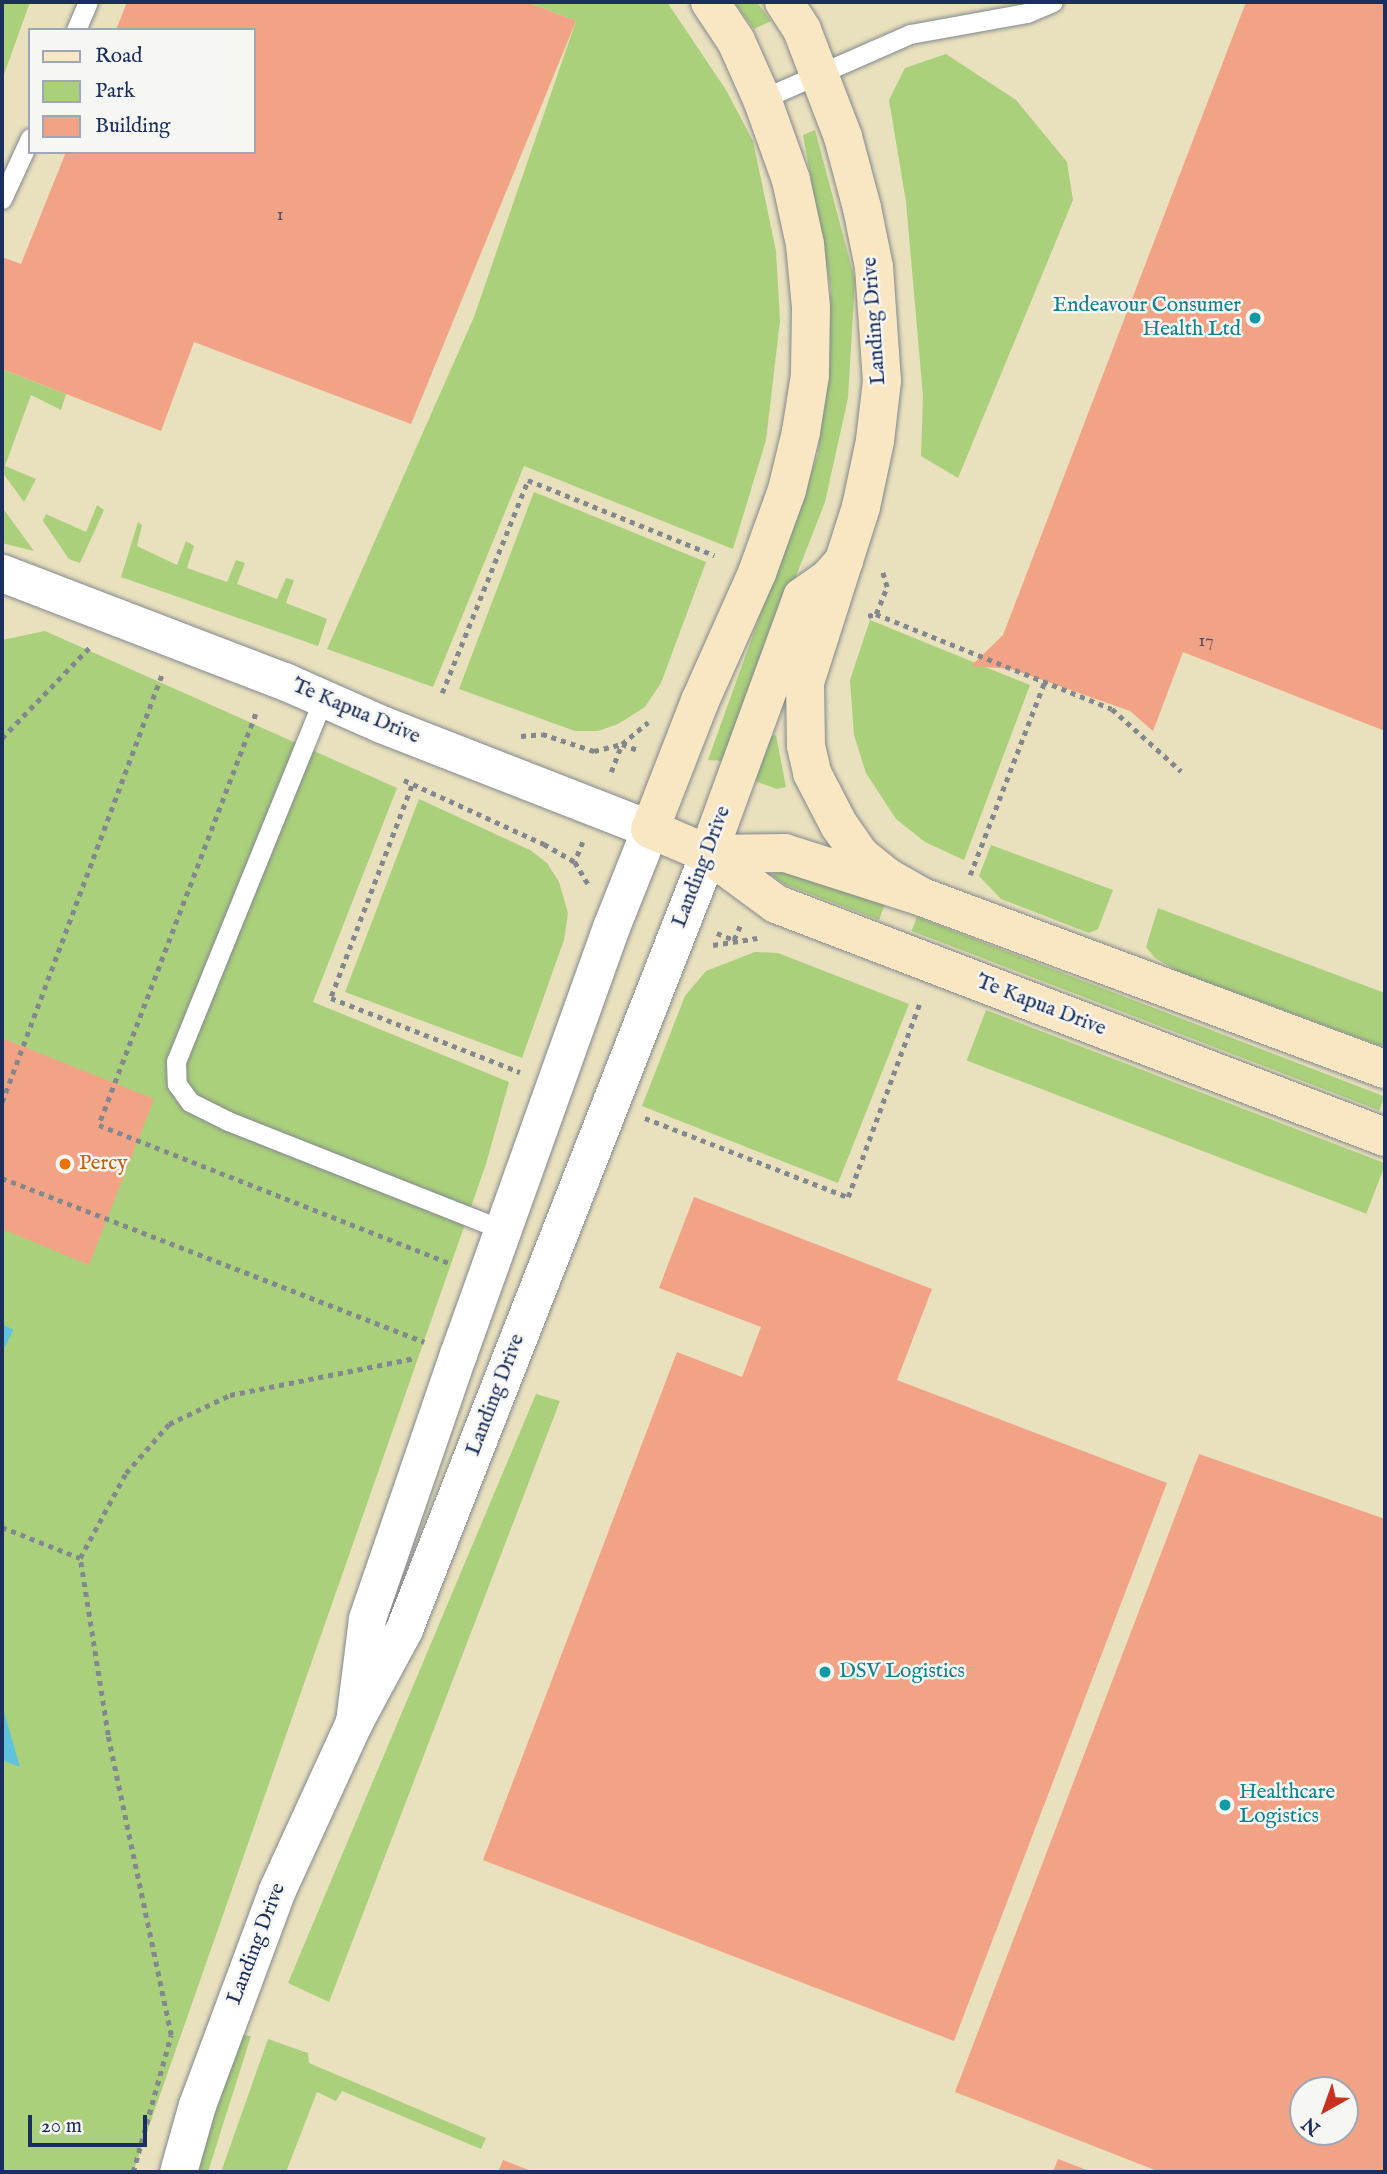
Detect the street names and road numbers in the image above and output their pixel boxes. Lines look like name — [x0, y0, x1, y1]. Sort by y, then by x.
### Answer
street label: Landing Drive — [858, 256, 892, 386]
street label: Te Kapua Drive — [288, 674, 424, 750]
street label: Landing Drive — [667, 803, 737, 931]
street label: Te Kapua Drive — [973, 970, 1109, 1042]
street label: Landing Drive — [461, 1331, 531, 1459]
street label: Landing Drive — [222, 1880, 292, 2008]

